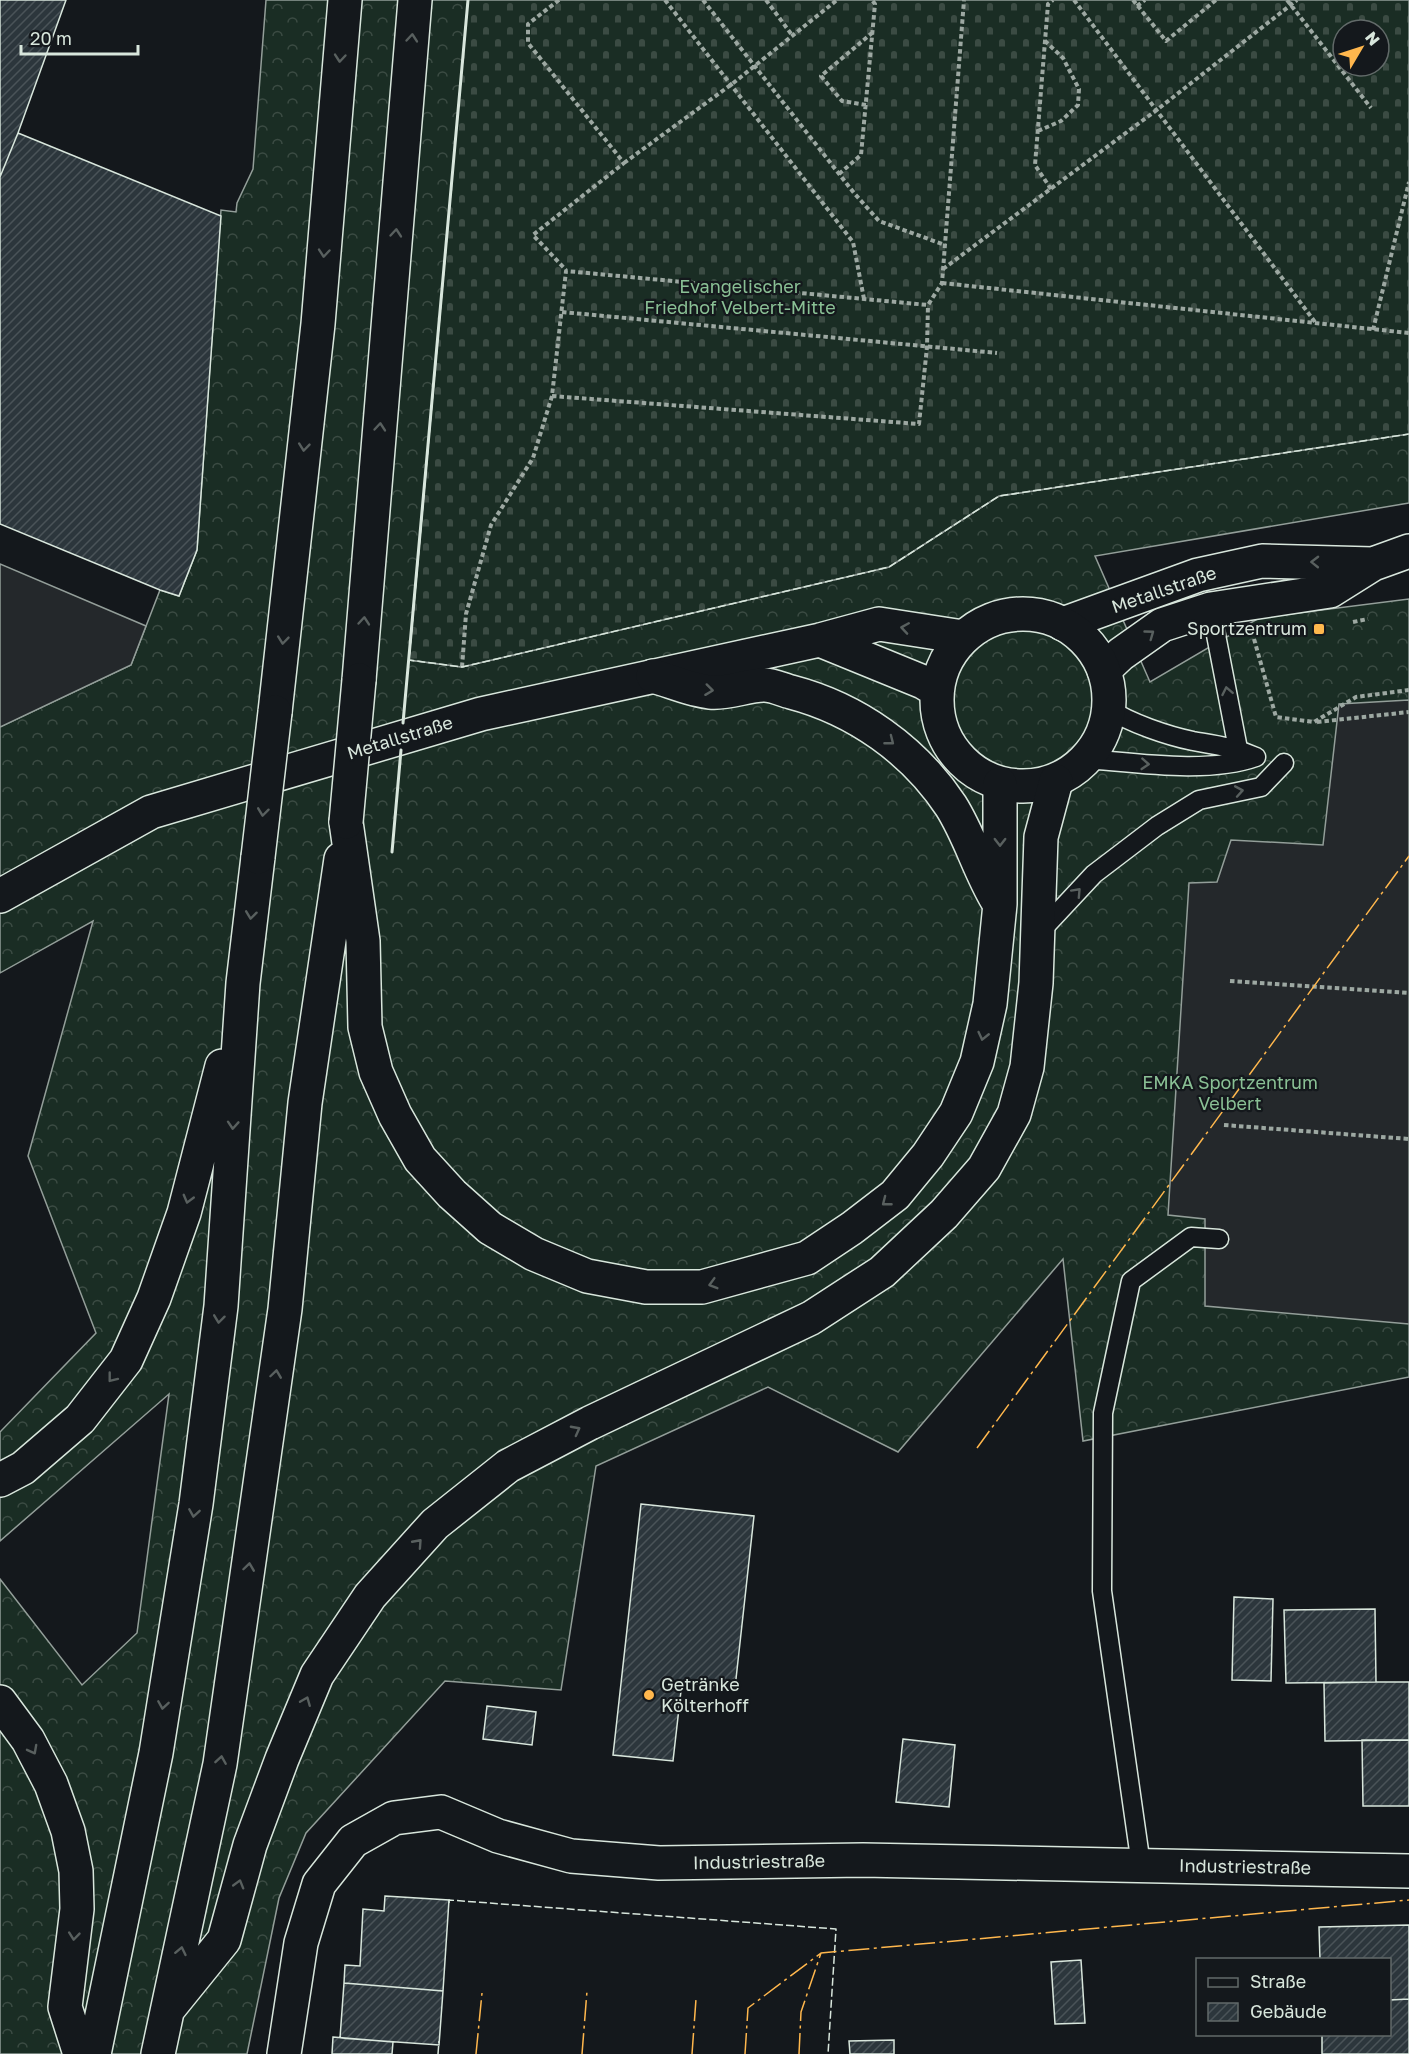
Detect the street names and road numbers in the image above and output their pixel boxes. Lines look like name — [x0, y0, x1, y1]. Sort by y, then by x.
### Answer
street label: Metallstraße — [1108, 561, 1219, 617]
street label: Metallstraße — [344, 711, 455, 764]
street label: Industriestraße — [693, 1849, 825, 1873]
street label: Industriestraße — [1179, 1854, 1311, 1878]

